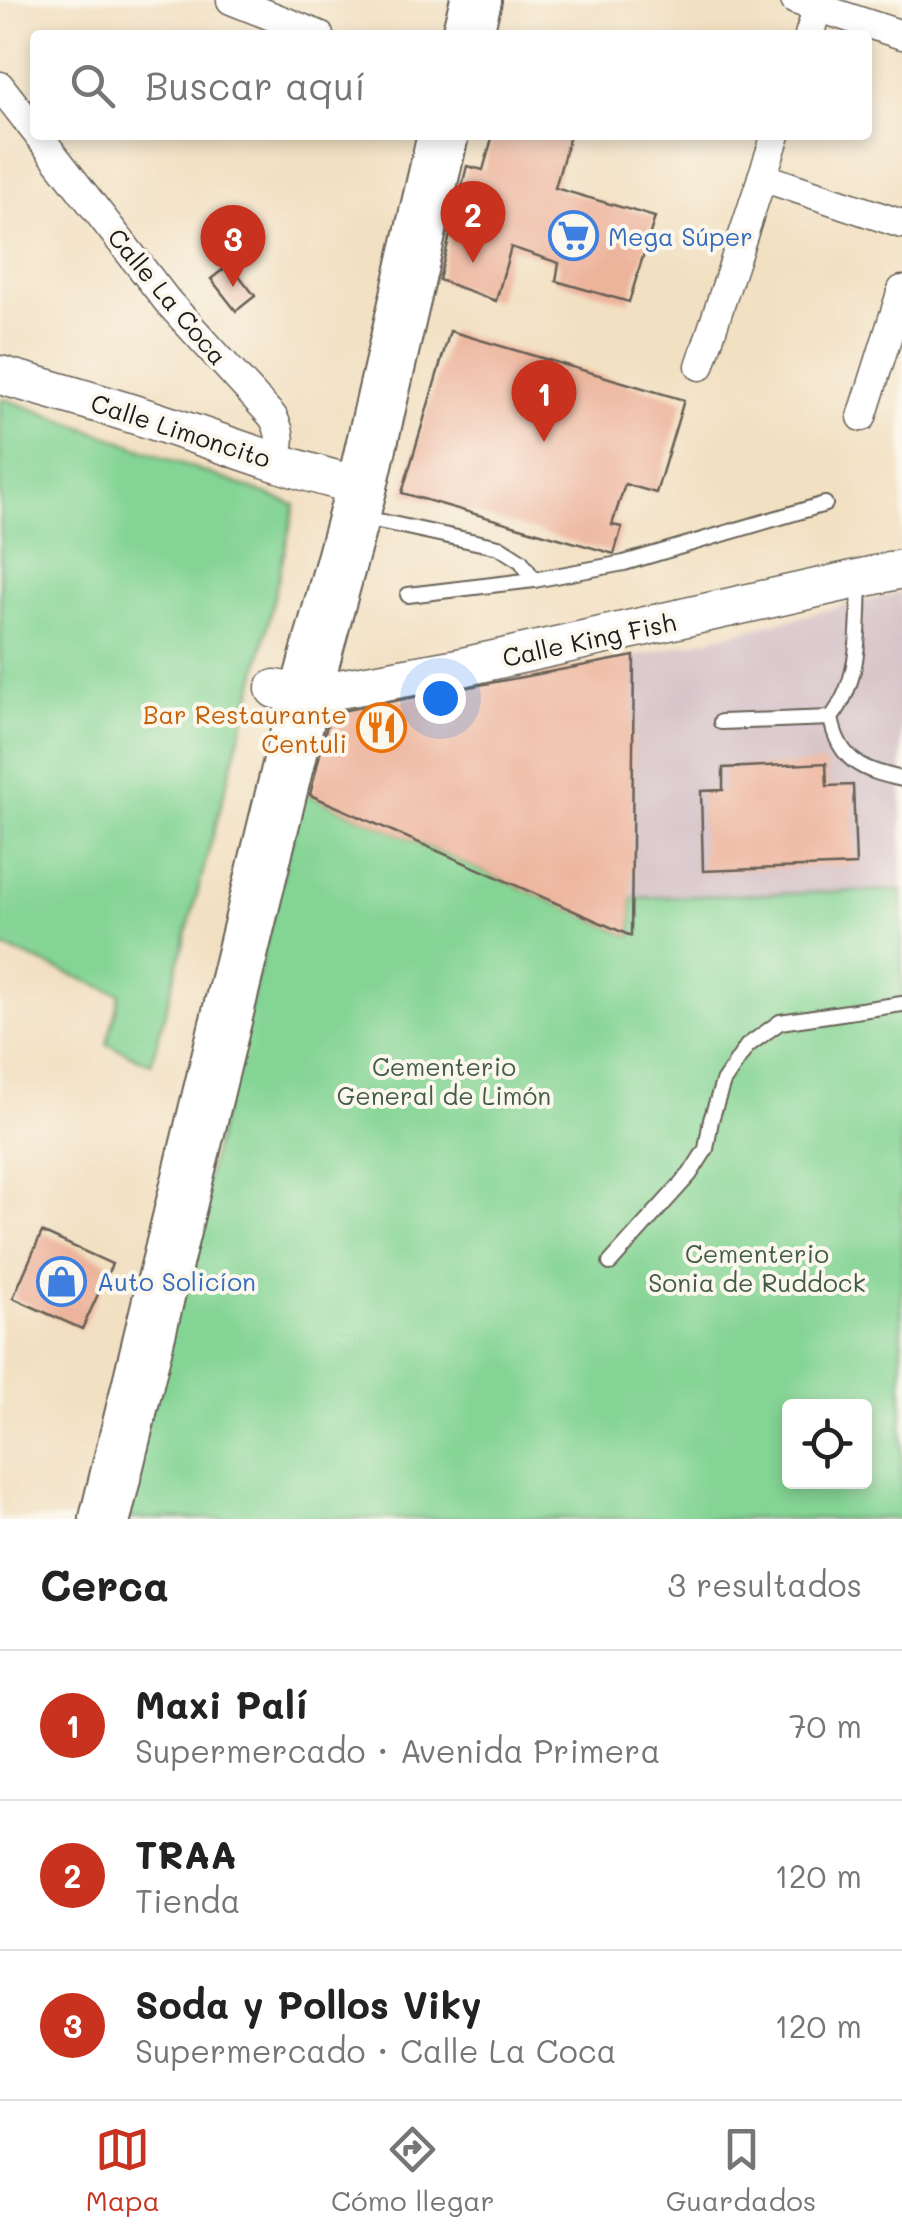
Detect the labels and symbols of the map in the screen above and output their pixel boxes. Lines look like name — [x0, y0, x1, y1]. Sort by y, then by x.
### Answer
pin: 2 — [440, 180, 506, 263]
pin: 3 — [200, 204, 266, 287]
supermarket icon: Mega Súper — [547, 210, 599, 262]
place label: Mega Súper — [608, 220, 753, 252]
street label: Calle La Coca — [101, 221, 235, 371]
pin: 1 — [512, 360, 576, 442]
street label: Calle Limoncito — [87, 386, 275, 474]
street label: Calle King Fish — [499, 605, 679, 673]
your location — [415, 673, 466, 724]
place label: Bar Restaurante Centuli — [143, 698, 347, 759]
restaurant icon: Bar Restaurante Centuli — [356, 702, 408, 754]
park label: Cementerio General de Limón — [337, 1050, 551, 1111]
park label: Cementerio Sonia de Ruddock — [648, 1237, 866, 1298]
shop icon: Auto Solicíon — [36, 1255, 88, 1307]
place label: Auto Solicíon — [97, 1265, 256, 1297]

